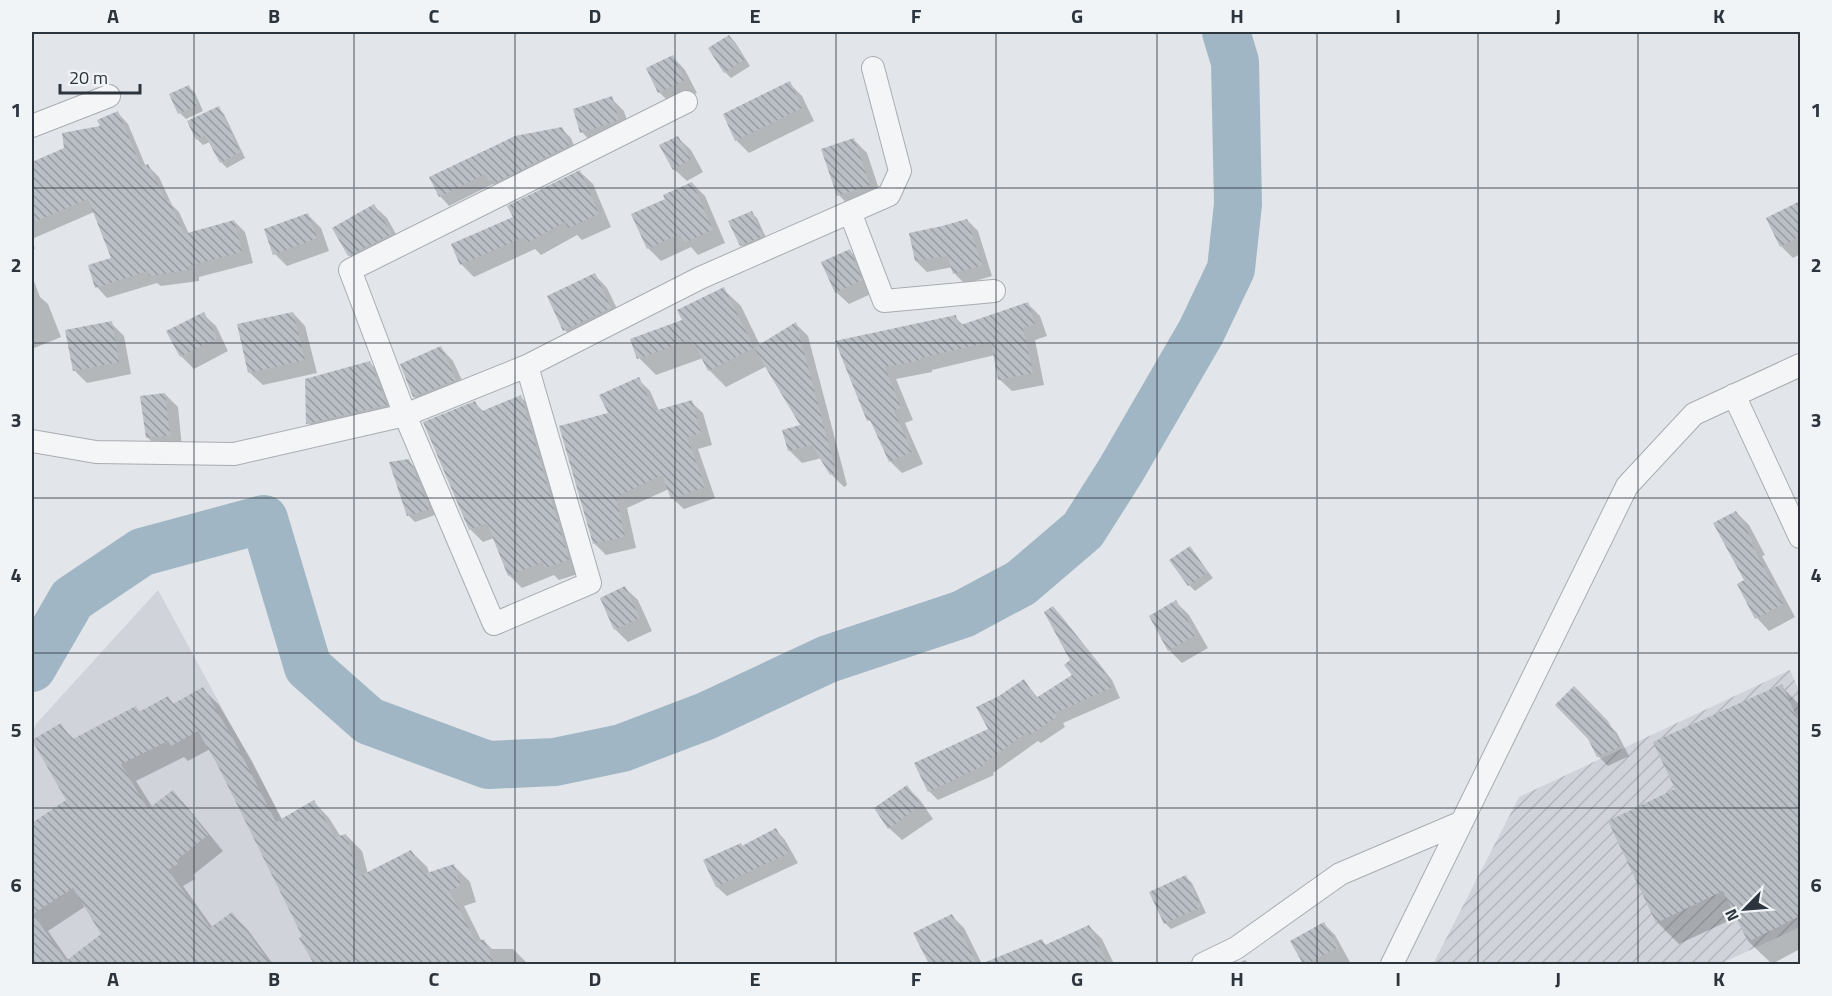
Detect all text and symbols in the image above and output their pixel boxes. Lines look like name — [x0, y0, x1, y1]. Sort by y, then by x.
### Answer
text: A — [107, 0, 119, 31]
text: B — [268, 0, 280, 31]
text: C — [429, 0, 440, 31]
text: D — [589, 0, 601, 31]
text: E — [749, 0, 761, 31]
text: F — [911, 0, 922, 31]
text: G — [1071, 0, 1083, 31]
text: H — [1230, 0, 1244, 31]
text: I — [1395, 0, 1401, 31]
text: J — [1555, 0, 1561, 31]
text: K — [1713, 0, 1725, 31]
scale bar — [60, 57, 140, 95]
text: 20 m — [69, 64, 108, 91]
text: 1 — [10, 94, 22, 125]
text: 1 — [1810, 94, 1822, 125]
text: 2 — [10, 249, 22, 280]
text: 2 — [1810, 249, 1822, 280]
text: 3 — [10, 404, 22, 435]
text: 3 — [1810, 404, 1822, 435]
text: 4 — [10, 559, 22, 590]
text: 4 — [1810, 559, 1822, 590]
text: 5 — [10, 714, 22, 745]
text: 5 — [1810, 714, 1822, 745]
text: 6 — [10, 869, 22, 900]
text: 6 — [1810, 869, 1822, 900]
north arrow — [1715, 879, 1775, 939]
text: N — [1718, 905, 1745, 925]
text: A — [107, 963, 119, 994]
text: B — [268, 963, 280, 994]
text: C — [429, 963, 440, 994]
text: D — [589, 963, 601, 994]
text: E — [749, 963, 761, 994]
text: F — [911, 963, 922, 994]
text: G — [1071, 963, 1083, 994]
text: H — [1230, 963, 1244, 994]
text: I — [1395, 963, 1401, 994]
text: J — [1555, 963, 1561, 994]
text: K — [1713, 963, 1725, 994]

